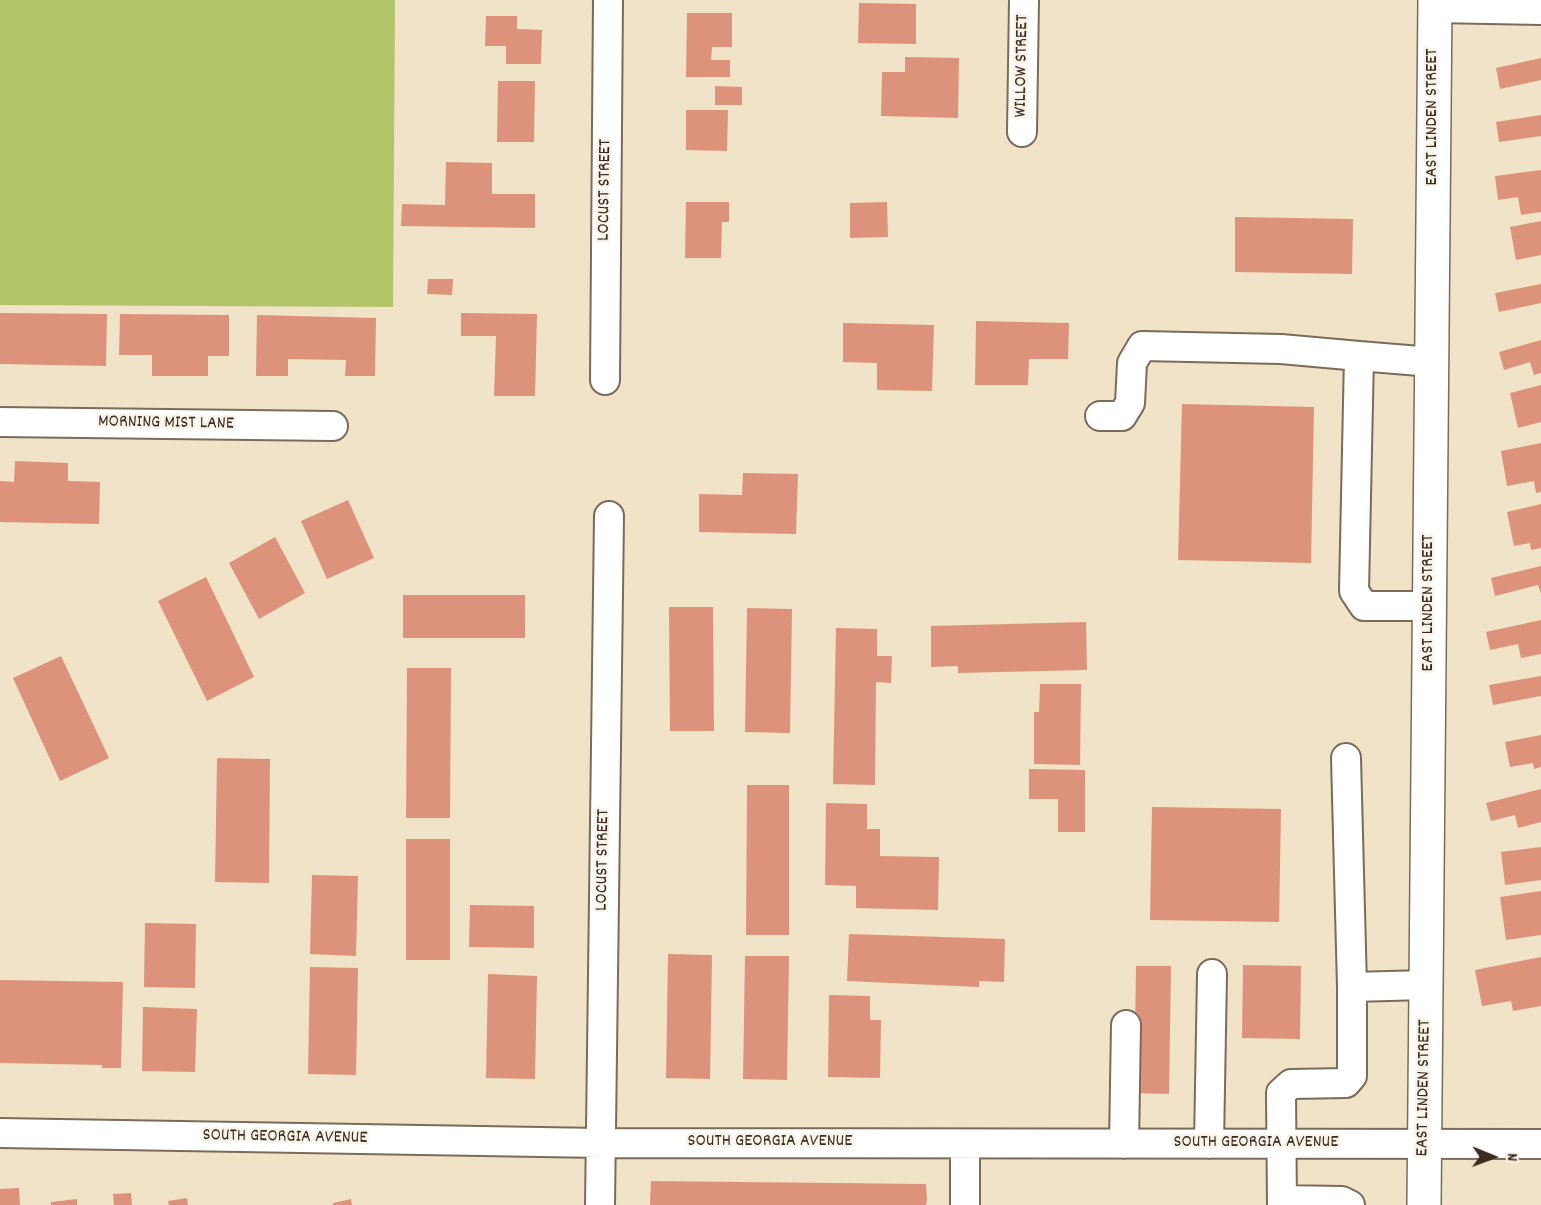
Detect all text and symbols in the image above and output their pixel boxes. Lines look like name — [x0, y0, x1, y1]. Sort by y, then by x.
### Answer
street label: WILLOW STREET — [1011, 14, 1035, 118]
street label: EAST LINDEN STREET — [1423, 48, 1445, 186]
street label: LOCUST STREET — [594, 139, 618, 241]
street label: MORNING MIST LANE — [98, 412, 234, 436]
street label: EAST LINDEN STREET — [1419, 534, 1441, 672]
street label: LOCUST STREET — [592, 809, 616, 911]
street label: EAST LINDEN STREET — [1413, 1019, 1437, 1157]
street label: SOUTH GEORGIA AVENUE — [202, 1126, 368, 1150]
north arrow — [1463, 1127, 1523, 1187]
street label: SOUTH GEORGIA AVENUE — [688, 1132, 852, 1154]
street label: SOUTH GEORGIA AVENUE — [1174, 1133, 1338, 1155]
text: N — [1500, 1153, 1523, 1161]

